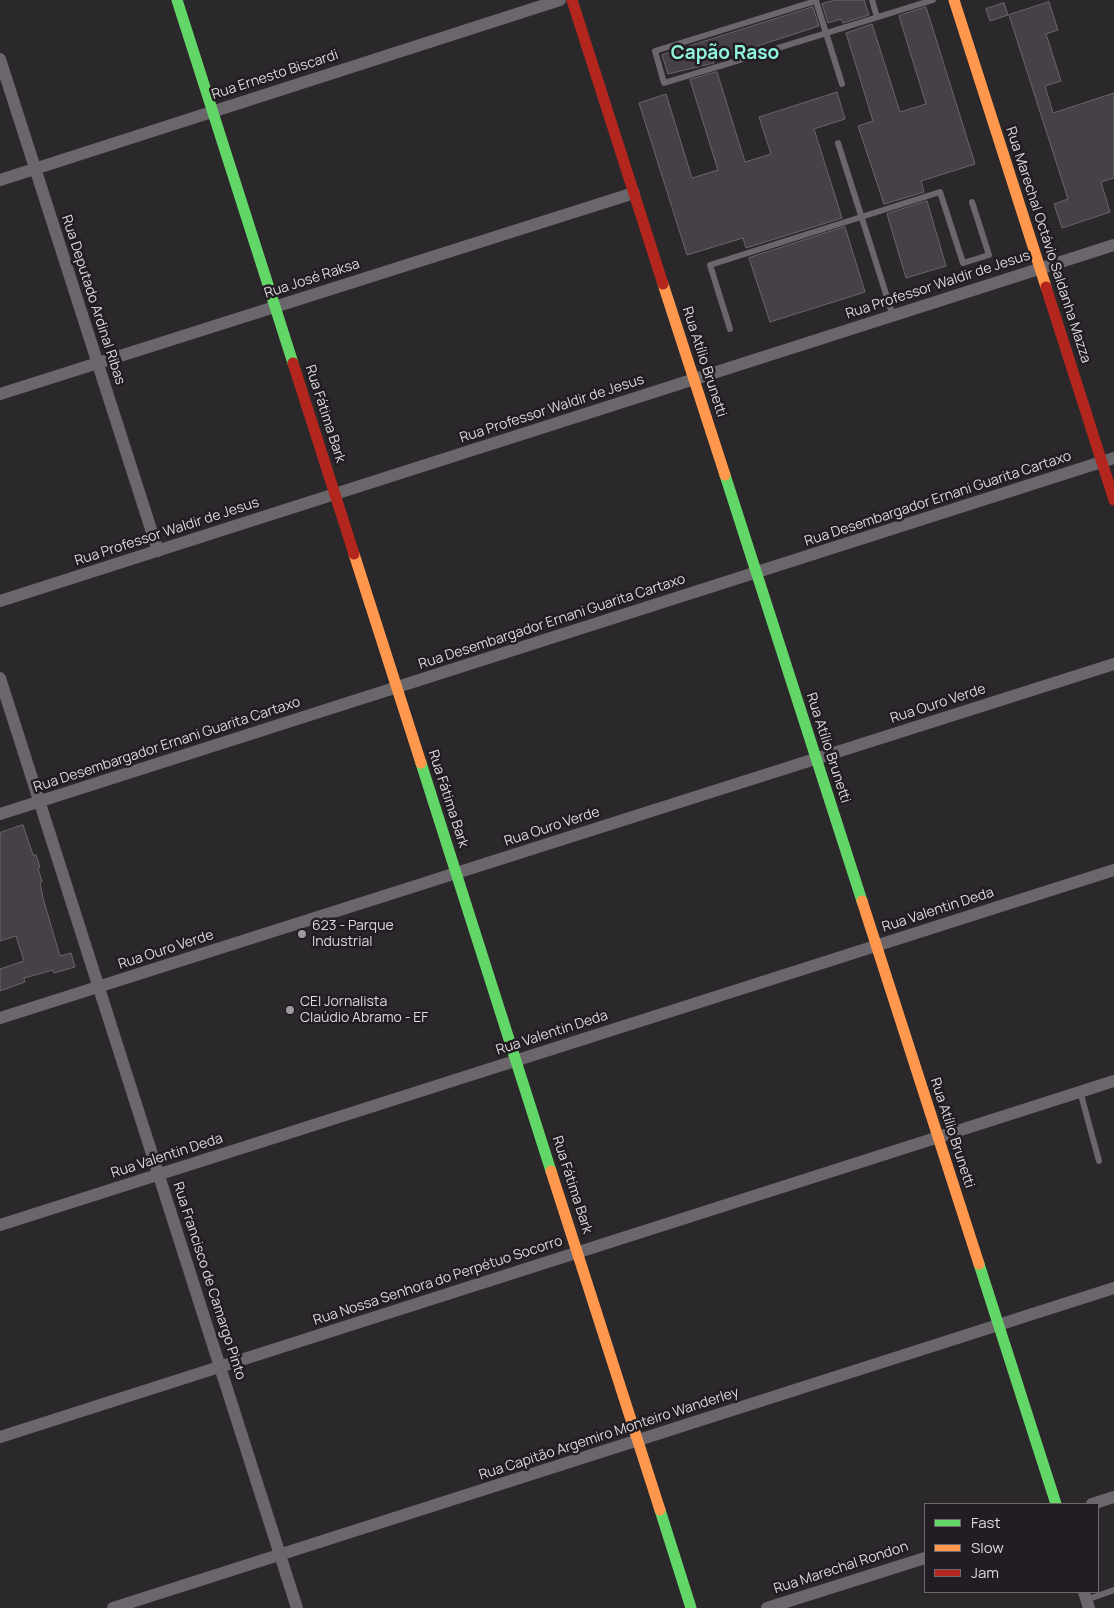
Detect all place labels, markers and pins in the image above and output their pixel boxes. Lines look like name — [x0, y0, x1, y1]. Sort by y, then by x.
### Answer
place label: 623 - Parque Industrial — [312, 918, 394, 950]
marker: 623 - Parque Industrial — [296, 928, 308, 940]
place label: CEI Jornalista Claúdio Abramo - EF — [300, 994, 428, 1026]
marker: CEI Jornalista Claúdio Abramo - EF — [284, 1004, 296, 1016]

